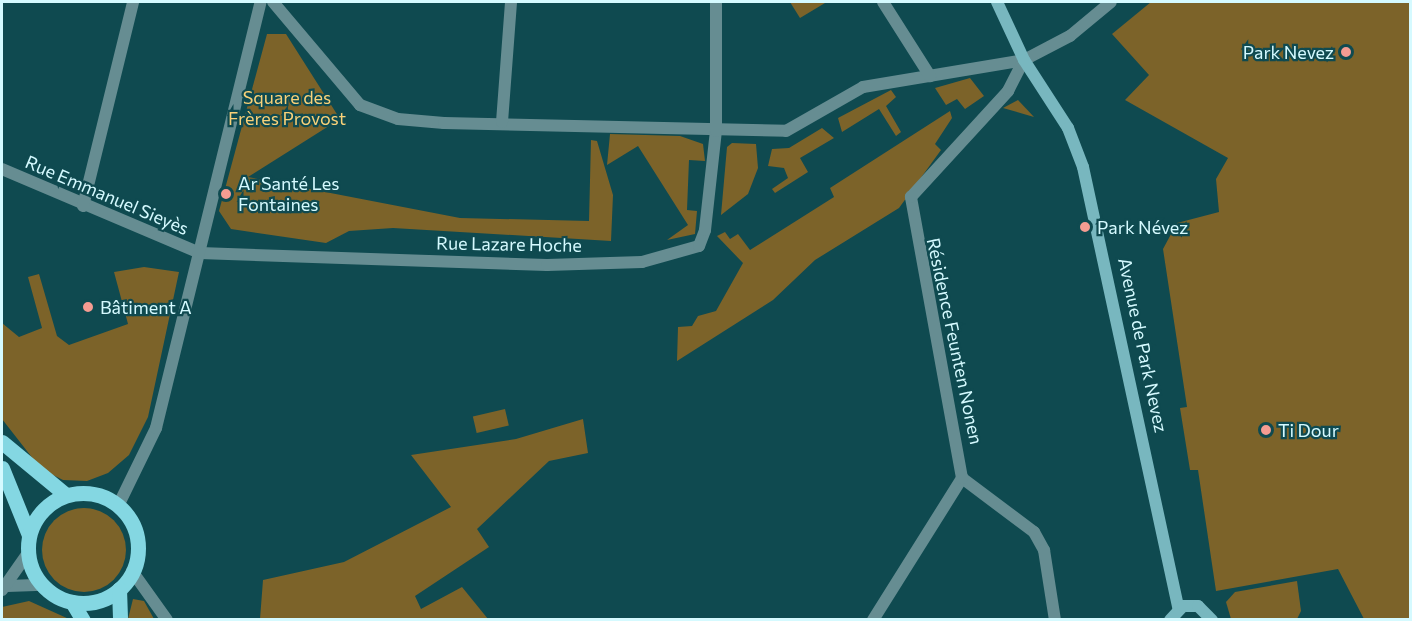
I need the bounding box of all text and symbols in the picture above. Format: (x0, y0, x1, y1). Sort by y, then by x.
place label: Park Nevez (1243, 41, 1334, 63)
marker: Park Nevez (1339, 45, 1353, 59)
park label: Square des Frères Provost (228, 87, 346, 130)
street label: Rue Emmanuel Sieyès (22, 151, 192, 239)
place label: Ar Santé Les Fontaines (238, 173, 340, 216)
marker: Ar Santé Les Fontaines (219, 187, 233, 201)
place label: Park Névez (1097, 216, 1188, 238)
marker: Park Névez (1078, 220, 1092, 234)
street label: Rue Lazare Hoche (436, 232, 582, 256)
street label: Résidence Feunten Nonen (923, 236, 987, 446)
street label: Avenue de Park Nevez (1114, 256, 1172, 434)
place label: Bâtiment A (100, 296, 192, 318)
marker: Bâtiment A (81, 300, 95, 314)
place label: Ti Dour (1278, 419, 1339, 441)
marker: Ti Dour (1259, 423, 1273, 437)

